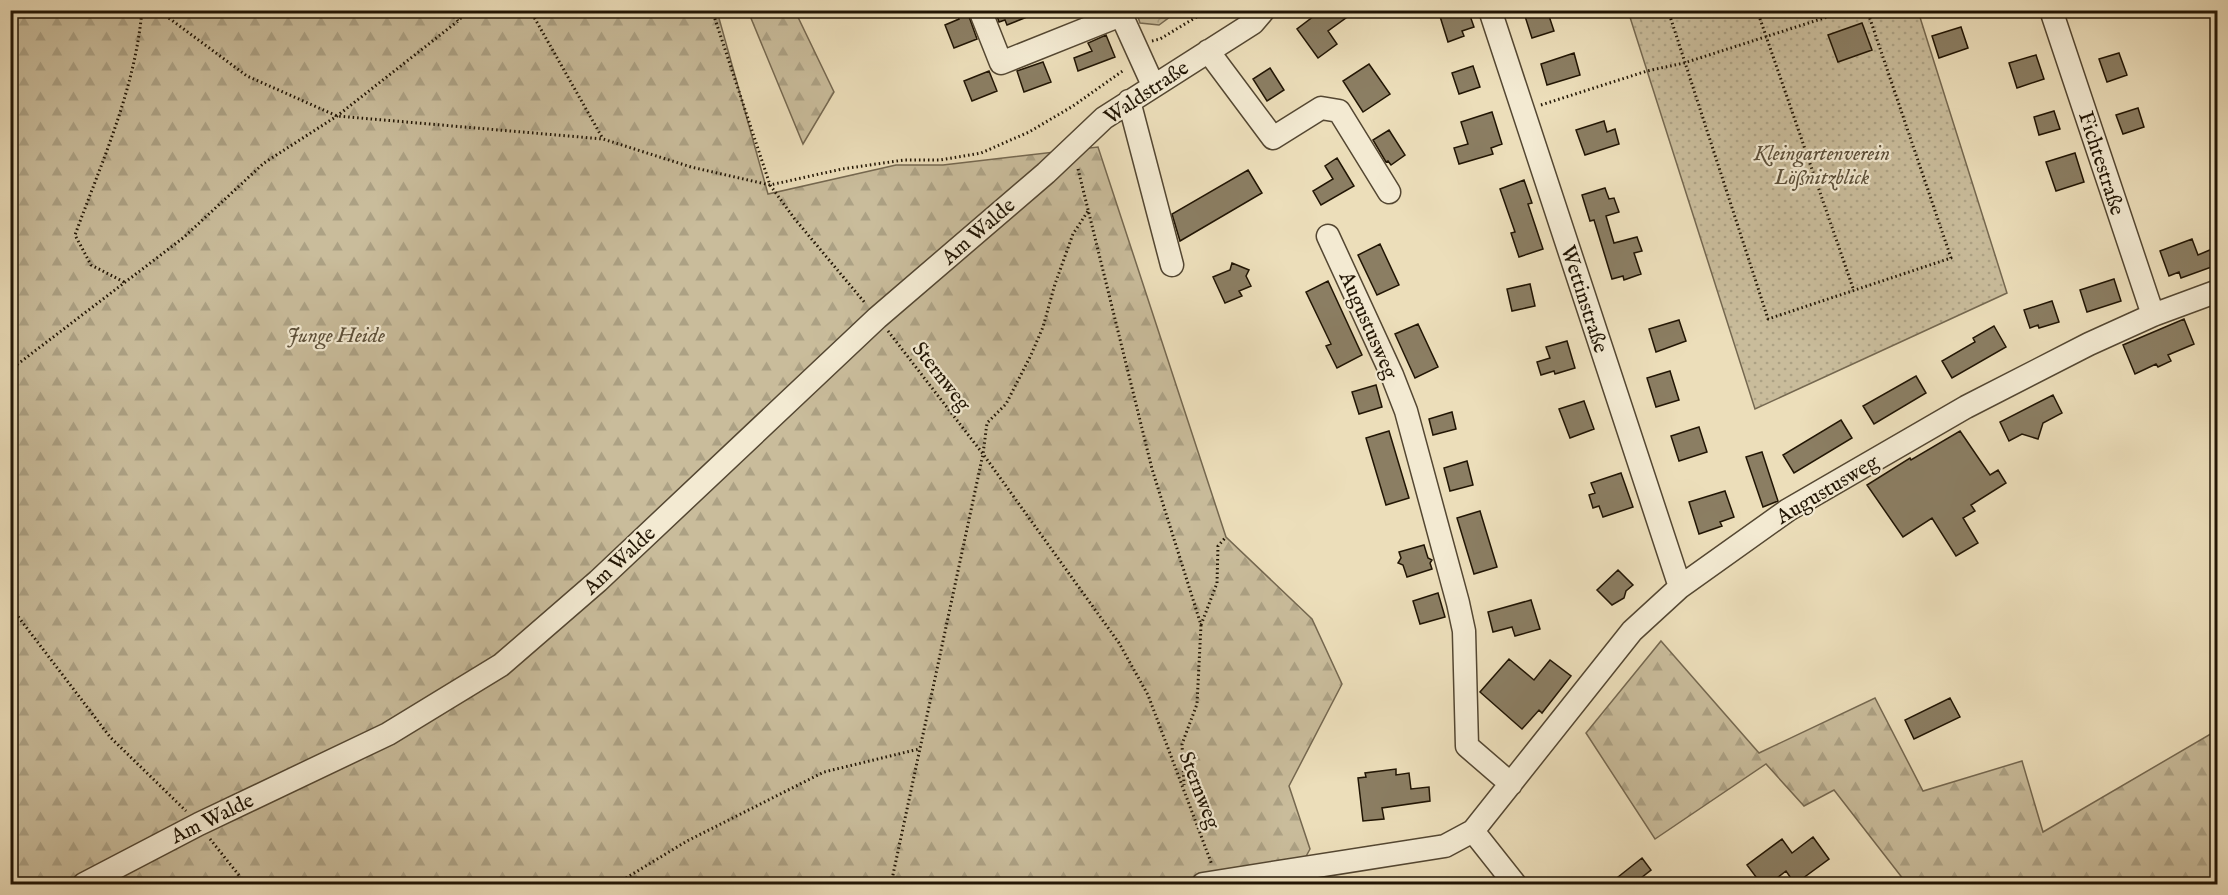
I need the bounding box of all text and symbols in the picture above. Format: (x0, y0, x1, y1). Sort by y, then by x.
street label: Waldstraße (1099, 55, 1195, 131)
street label: Fichtestraße (2071, 108, 2130, 219)
park label: Kleingartenverein Lößnitzblick (1753, 141, 1890, 192)
street label: Am Walde (936, 192, 1022, 272)
street label: Wettinstraße (1553, 242, 1614, 357)
street label: Augustusweg (1332, 267, 1404, 384)
park label: Junge Heide (287, 323, 385, 350)
street label: Sternweg (905, 337, 977, 418)
street label: Augustusweg (1771, 449, 1885, 532)
street label: Am Walde (577, 521, 662, 602)
street label: Sternweg (1171, 748, 1226, 834)
street label: Am Walde (166, 787, 259, 851)

